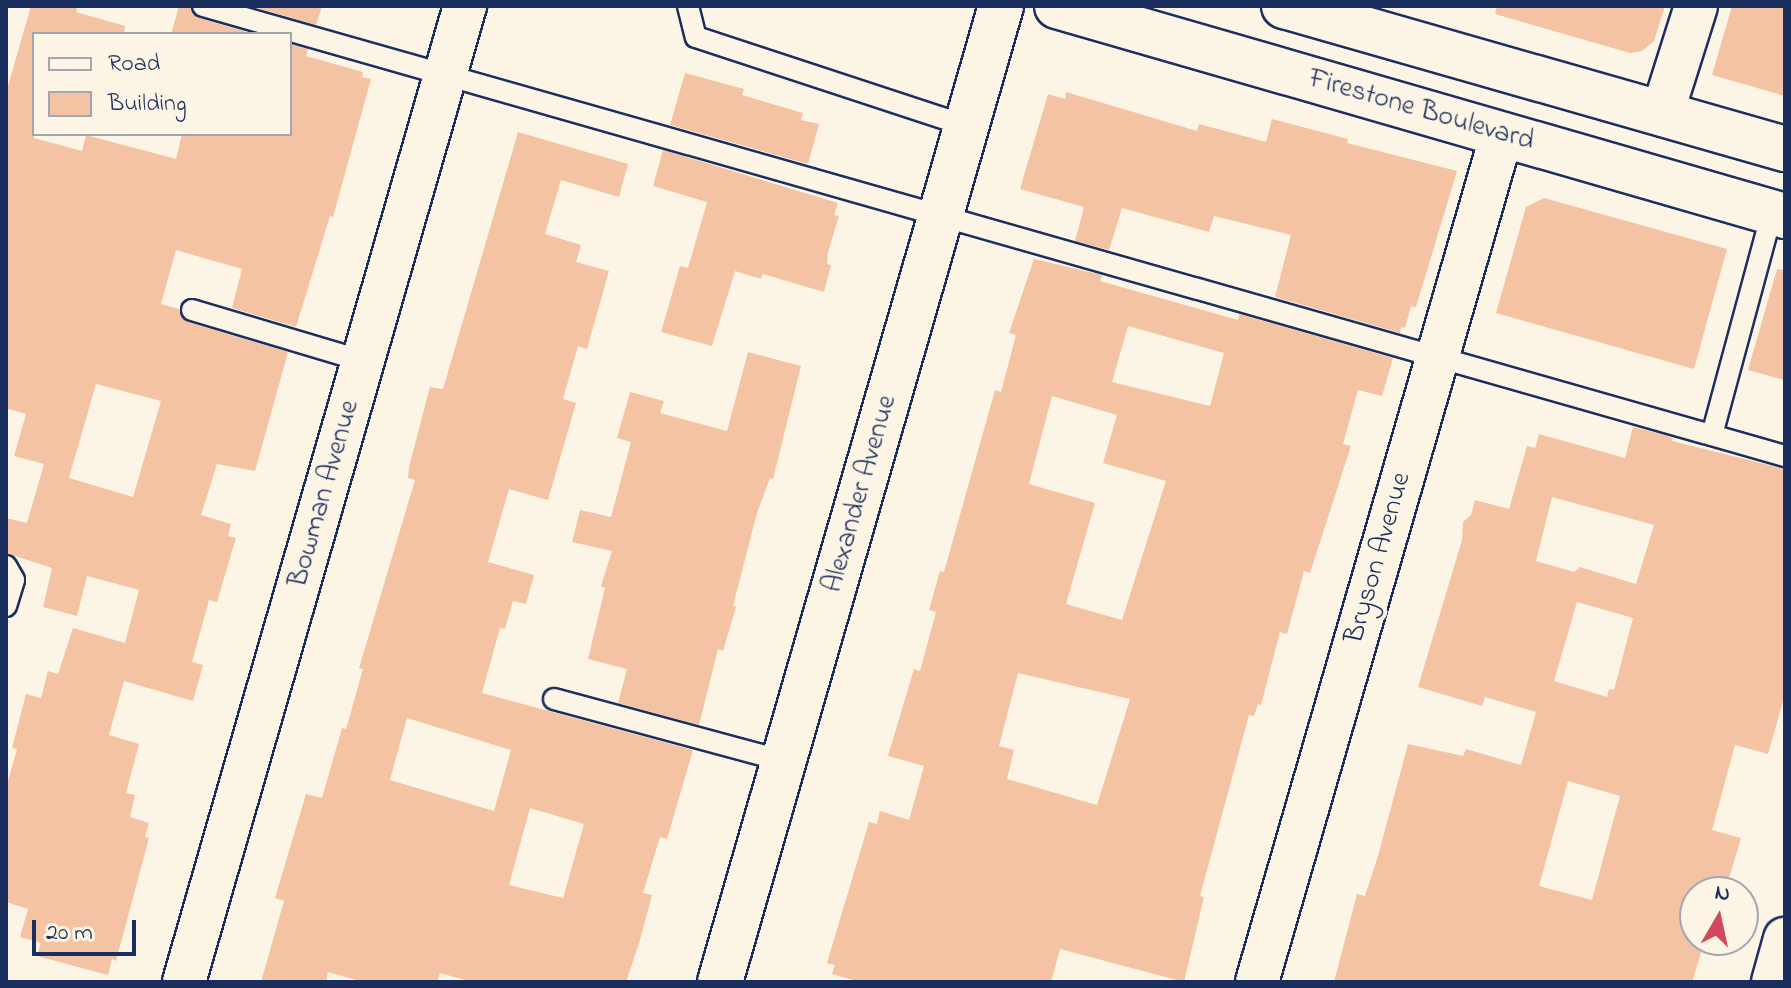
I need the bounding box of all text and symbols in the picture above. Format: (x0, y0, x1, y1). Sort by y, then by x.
legend (32, 32, 292, 136)
text: Road (108, 47, 160, 82)
street label: Firestone Boulevard (1304, 63, 1538, 159)
text: Building (108, 87, 187, 122)
street label: Alexander Avenue (817, 391, 905, 597)
street label: Bowman Avenue (282, 397, 368, 591)
street label: Bryson Avenue (1339, 469, 1419, 647)
north arrow (1679, 876, 1759, 956)
text: N (1713, 877, 1732, 911)
scale bar (36, 904, 140, 954)
text: 20 m (46, 916, 93, 951)

